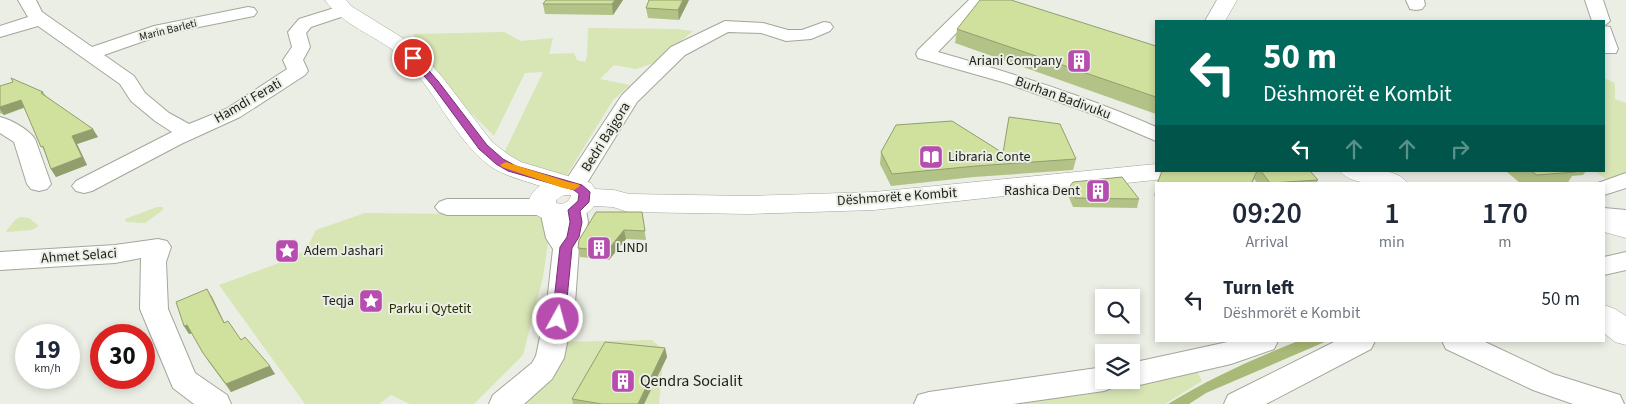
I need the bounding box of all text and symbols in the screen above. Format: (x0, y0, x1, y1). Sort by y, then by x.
street label: Marin Barleti (138, 16, 198, 44)
text: 50 m (1263, 32, 1337, 82)
pin (392, 37, 434, 79)
icon: left (1180, 40, 1245, 105)
icon: arrive (399, 44, 427, 72)
building icon: Ariani Company (1066, 48, 1092, 74)
place label: Ariani Company (969, 51, 1062, 71)
street label: Burhan Badivuku (1012, 71, 1114, 125)
street label: Hamdi Ferati (211, 74, 285, 128)
text: Dëshmorët e Kombit (1263, 78, 1452, 110)
street label: Bedri Bajgora (577, 98, 635, 176)
icon: left (1287, 135, 1315, 163)
icon: ahead (1340, 135, 1368, 163)
icon: ahead (1393, 135, 1421, 163)
icon: right (1446, 135, 1474, 163)
library icon: Libraria Conte (918, 144, 944, 170)
place label: Libraria Conte (948, 147, 1031, 167)
building icon: Rashica Dent (1085, 178, 1111, 204)
place label: Rashica Dent (1004, 181, 1080, 201)
street label: Dëshmorët e Kombit (836, 183, 958, 211)
text: 09:20 (1232, 192, 1302, 235)
text: 1 (1384, 192, 1400, 235)
text: 170 (1482, 192, 1528, 235)
text: Arrival (1245, 231, 1288, 253)
text: min (1379, 231, 1405, 253)
text: m (1498, 231, 1512, 253)
building icon: LINDI (586, 235, 612, 261)
place icon: Adem Jashari (274, 238, 300, 264)
place label: LINDI (616, 238, 648, 258)
place label: Adem Jashari (304, 241, 383, 261)
street label: Ahmet Selaci (40, 243, 118, 269)
text: Turn left (1223, 275, 1294, 302)
icon: left (1180, 286, 1208, 314)
text: 50 m (1542, 286, 1580, 313)
place icon: Teqja (358, 288, 384, 314)
map controls (1095, 289, 1140, 389)
button: search (1095, 289, 1140, 334)
place label: Teqja (322, 291, 354, 311)
position arrow (531, 292, 583, 344)
park label: Parku i Qytetit (389, 299, 472, 319)
text: Dëshmorët e Kombit (1223, 302, 1360, 324)
speed limit sign: 30 (90, 324, 155, 389)
text: 19 (34, 332, 61, 368)
button: layers (1095, 344, 1140, 389)
text: km/h (34, 360, 61, 377)
building icon: Qendra Socialit (610, 368, 636, 394)
place label: Qendra Socialit (640, 370, 743, 392)

